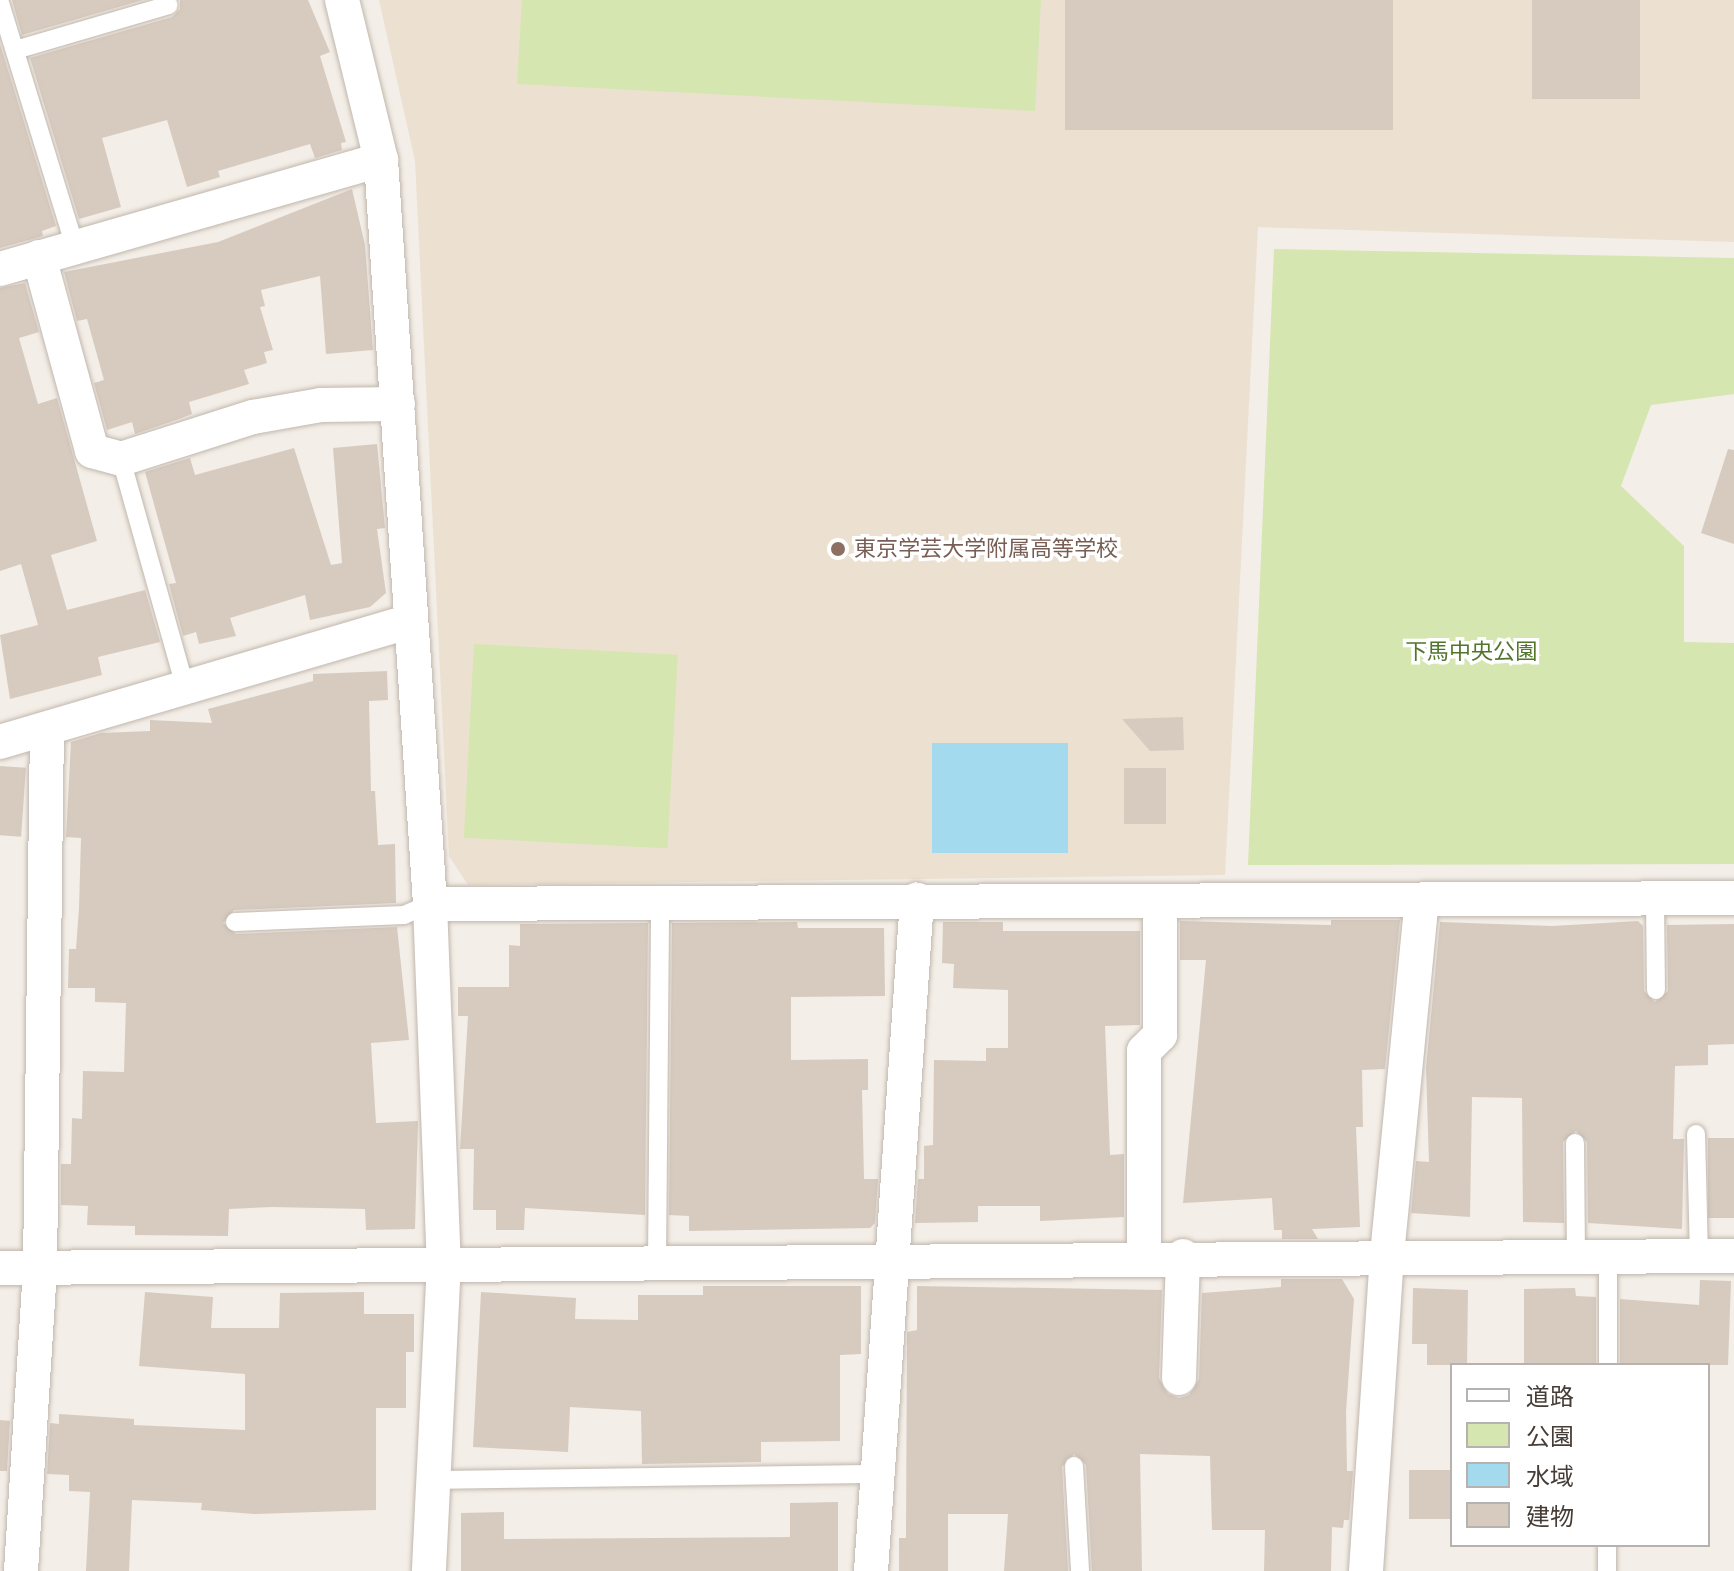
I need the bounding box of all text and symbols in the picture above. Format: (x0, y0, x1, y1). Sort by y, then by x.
place label: 東京学芸大学附属高等学校 (854, 536, 1118, 562)
marker: 東京学芸大学附属高等学校 (829, 540, 847, 558)
park label: 下馬中央公園 (1405, 639, 1537, 665)
legend (1450, 1363, 1710, 1547)
text: 道路 (1526, 1378, 1574, 1414)
text: 公園 (1526, 1418, 1574, 1454)
text: 水域 (1526, 1458, 1574, 1494)
text: 建物 (1526, 1498, 1574, 1534)

